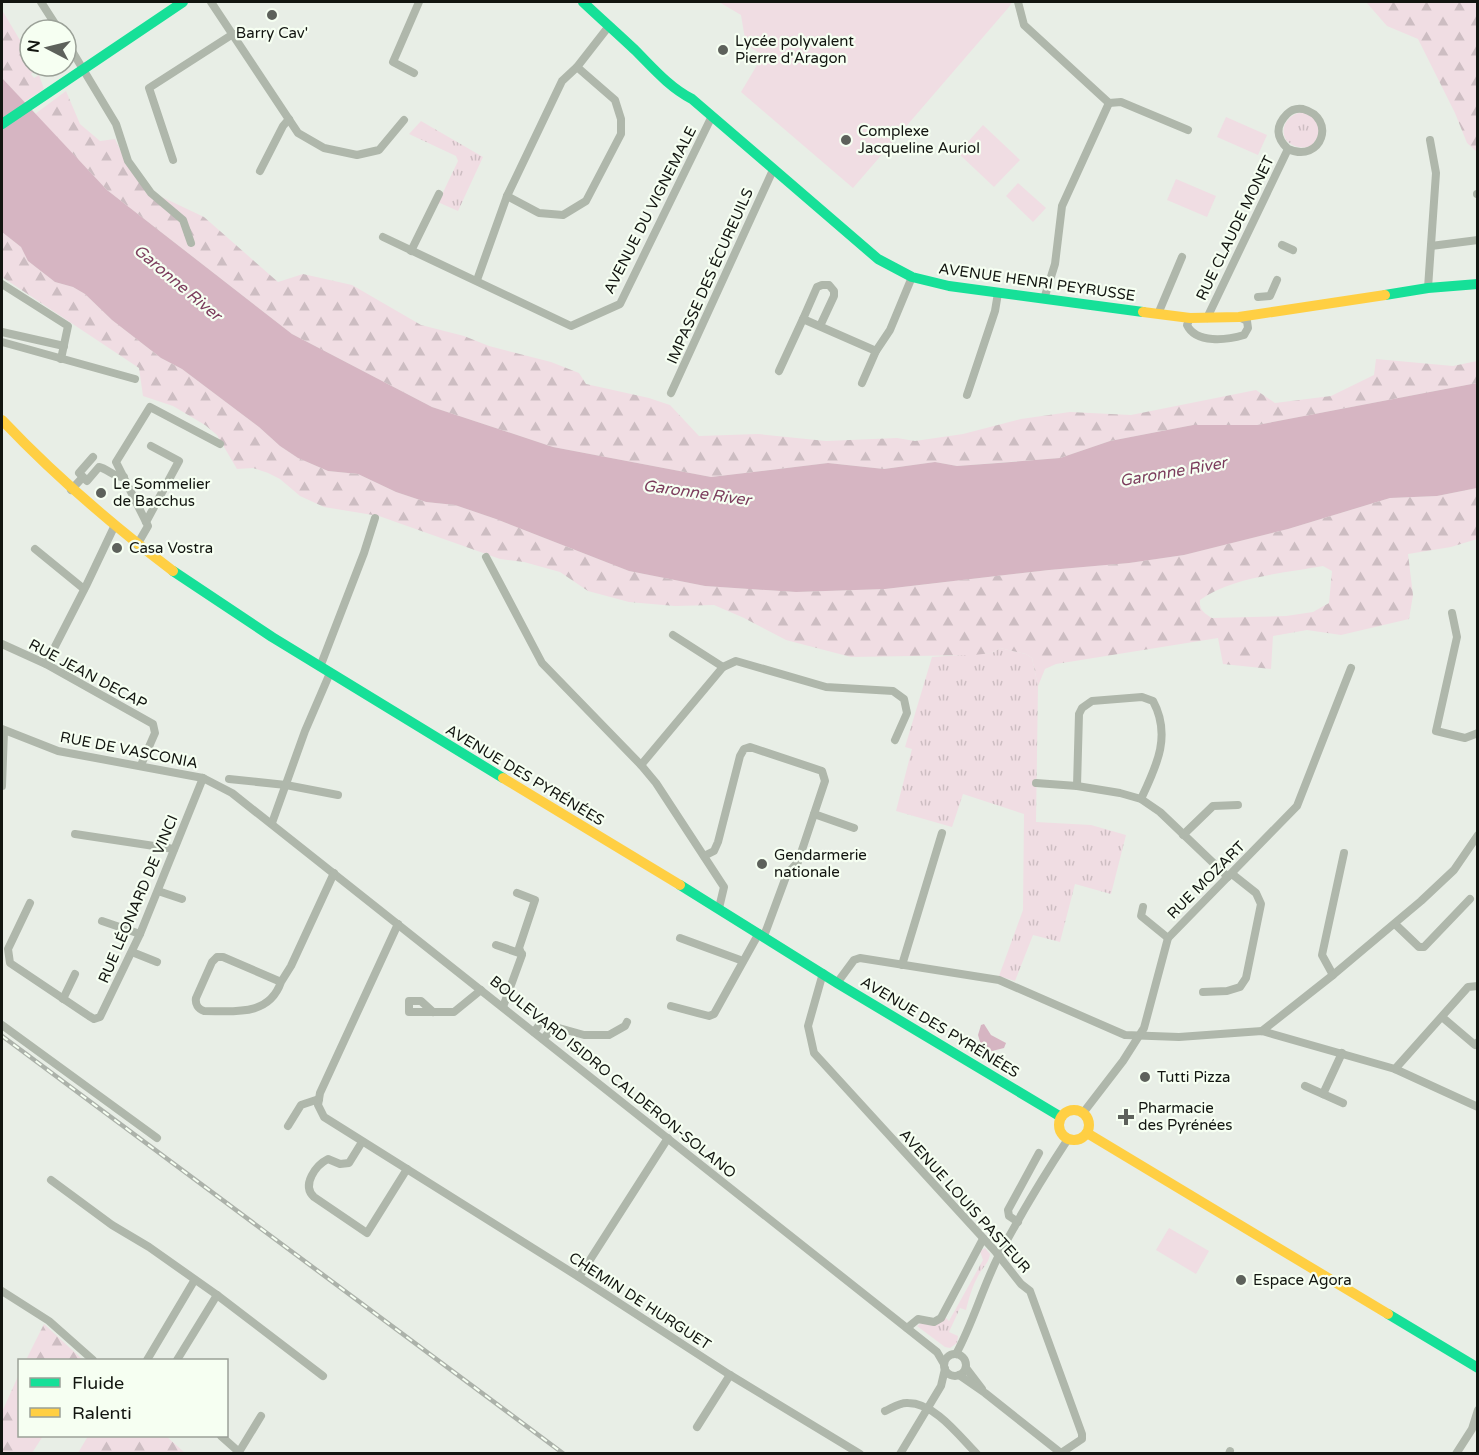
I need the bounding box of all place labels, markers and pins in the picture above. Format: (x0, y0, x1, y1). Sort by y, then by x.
marker: Barry Cav' (265, 8, 279, 22)
place label: Barry Cav' (236, 24, 308, 42)
place label: Lycée polyvalent Pierre d'Aragon (735, 32, 854, 67)
marker: Lycée polyvalent Pierre d'Aragon (716, 43, 730, 57)
place label: Complexe Jacqueline Auriol (858, 122, 980, 157)
marker: Complexe Jacqueline Auriol (839, 133, 853, 147)
place label: Le Sommelier de Bacchus (113, 475, 210, 510)
marker: Le Sommelier de Bacchus (94, 486, 108, 500)
place label: Casa Vostra (129, 539, 213, 557)
marker: Casa Vostra (110, 541, 124, 555)
place label: Gendarmerie nationale (774, 846, 867, 881)
marker: Gendarmerie nationale (755, 857, 769, 871)
place label: Tutti Pizza (1157, 1068, 1231, 1086)
marker: Tutti Pizza (1138, 1070, 1152, 1084)
place label: Pharmacie des Pyrénées (1138, 1099, 1233, 1134)
marker: Pharmacie des Pyrénées (1119, 1110, 1133, 1124)
place label: Espace Agora (1253, 1271, 1352, 1289)
marker: Espace Agora (1234, 1273, 1248, 1287)

